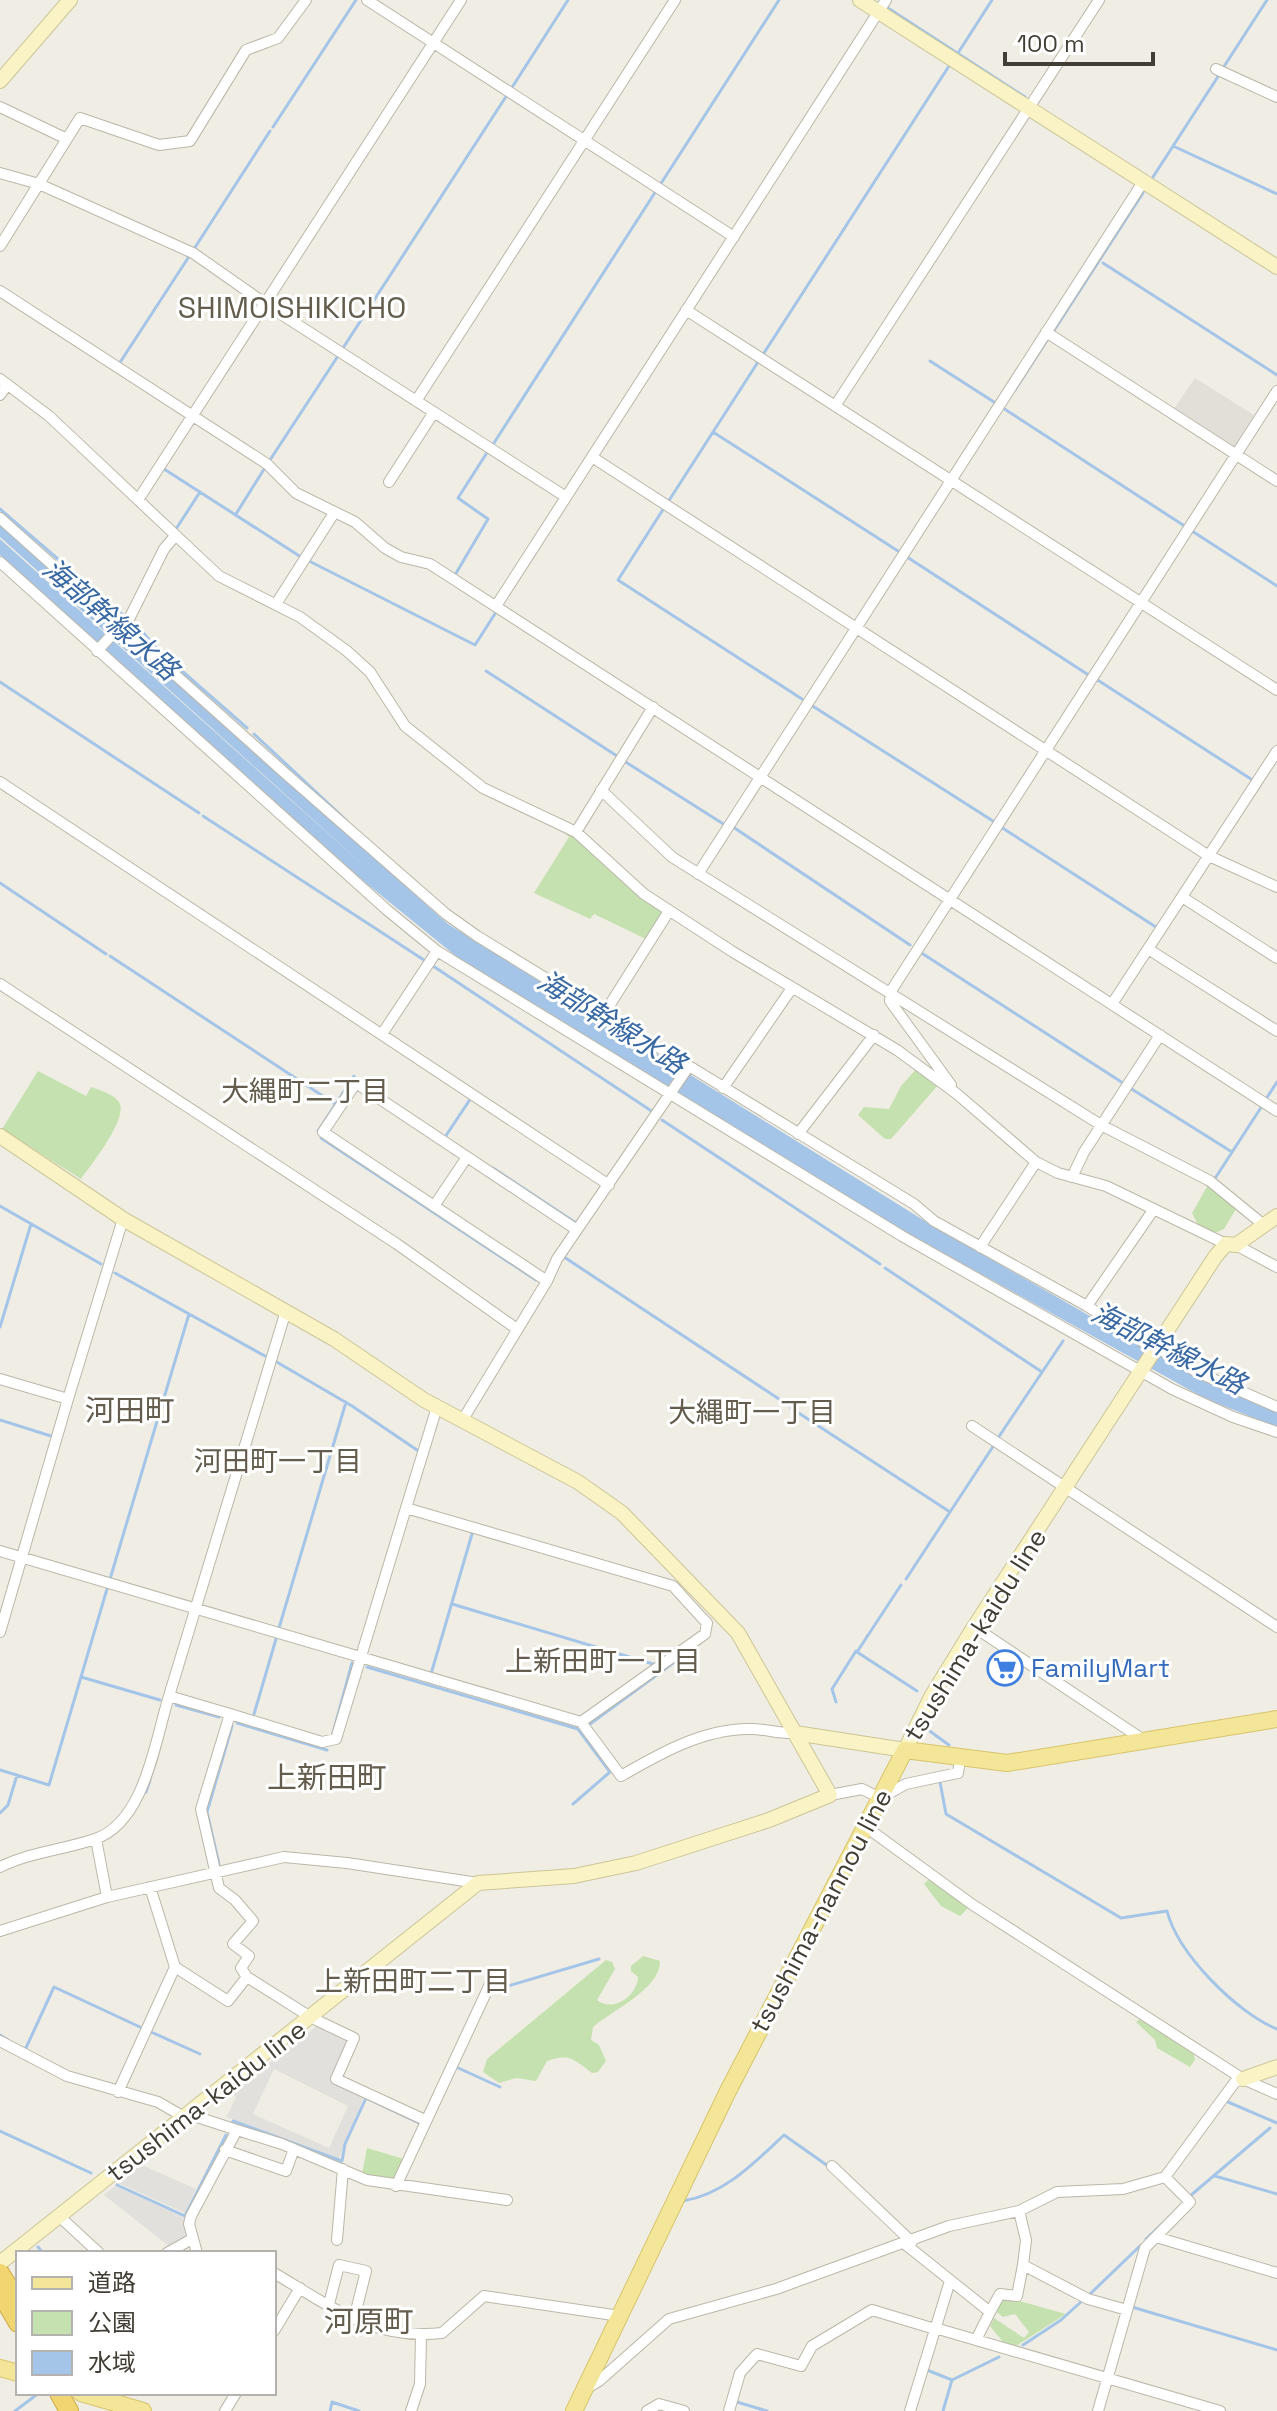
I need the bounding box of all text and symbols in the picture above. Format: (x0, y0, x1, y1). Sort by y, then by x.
scale bar (1005, 16, 1153, 66)
text: 100 m (1017, 28, 1085, 59)
district label: SHIMOISHIKICHO (178, 288, 406, 327)
water label: 海部幹線水路 (36, 550, 188, 689)
water label: 海部幹線水路 (531, 962, 694, 1083)
district label: 大縄町二丁目 (221, 1073, 389, 1109)
water label: 海部幹線水路 (1086, 1294, 1254, 1403)
district label: 河田町 (85, 1391, 175, 1430)
district label: 大縄町一丁目 (668, 1394, 836, 1430)
district label: 河田町一丁目 (194, 1443, 362, 1479)
street label: tsushima-kaidu line (896, 1522, 1054, 1748)
district label: 上新田町一丁目 (505, 1643, 701, 1679)
supermarket icon: FamilyMart (986, 1649, 1024, 1687)
place label: FamilyMart (1031, 1651, 1170, 1685)
district label: 上新田町 (267, 1758, 387, 1797)
street label: tsushima-nannou line (742, 1783, 900, 2039)
district label: 上新田町二丁目 (315, 1963, 511, 1999)
street label: tsushima-kaidu line (99, 2012, 313, 2190)
legend (16, 2251, 276, 2395)
text: 道路 (88, 2267, 136, 2298)
district label: 河原町 (324, 2302, 414, 2341)
text: 公園 (88, 2307, 136, 2338)
text: 水域 (88, 2347, 136, 2378)

